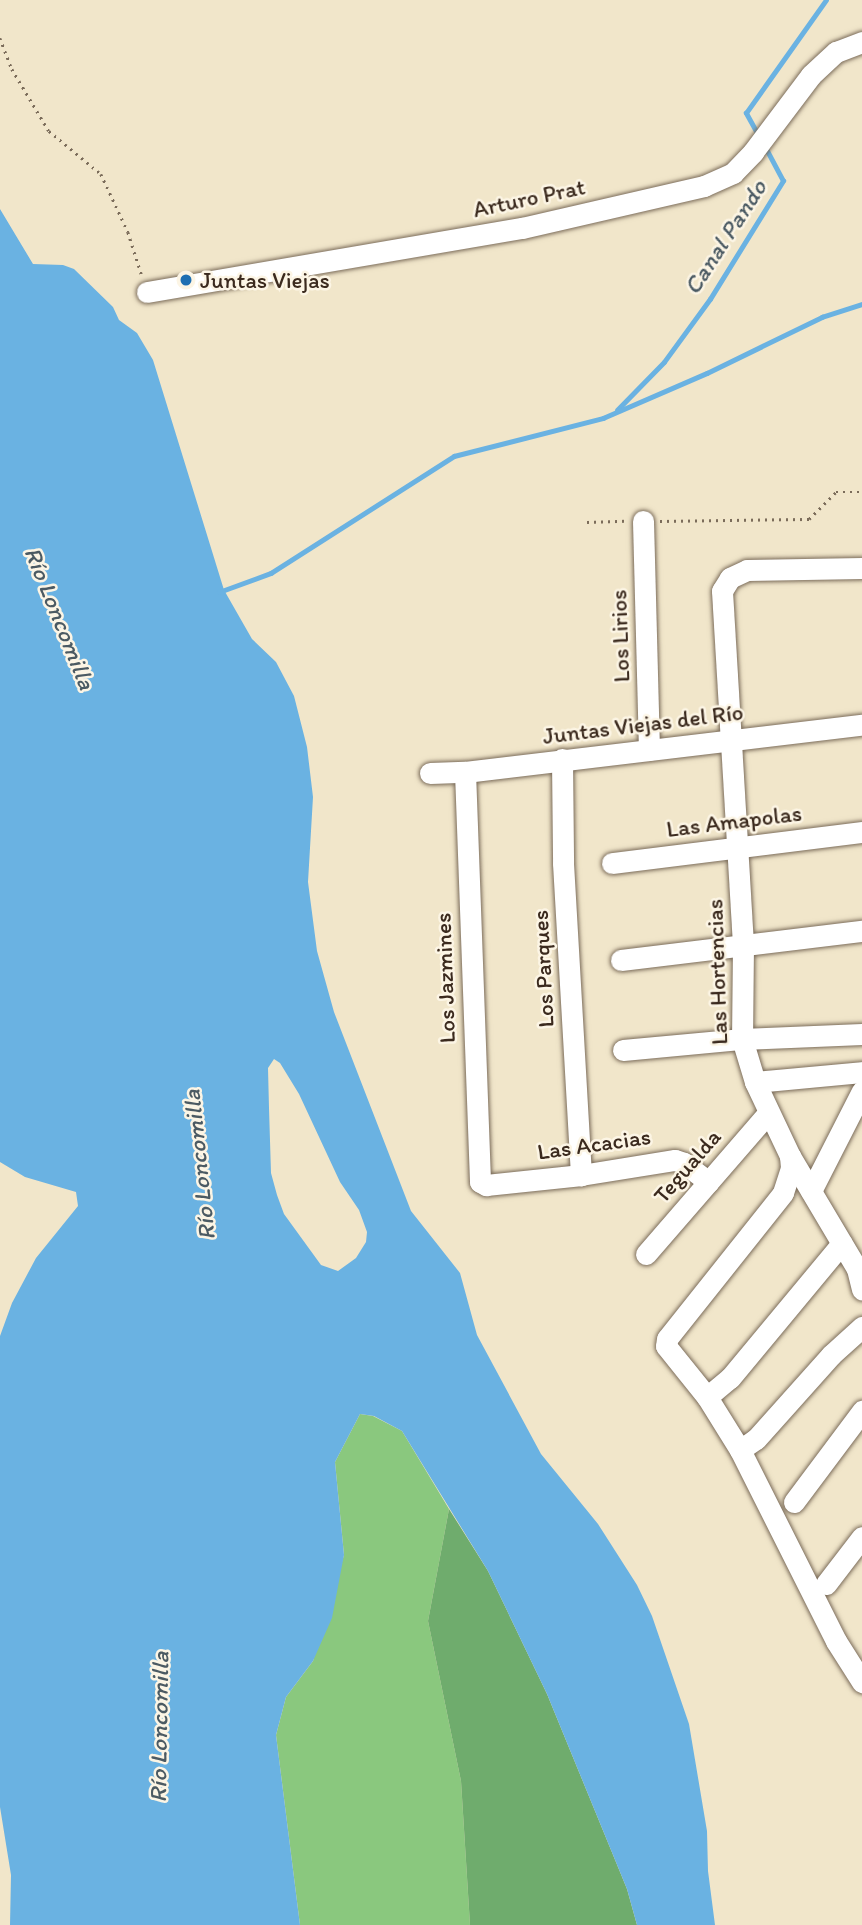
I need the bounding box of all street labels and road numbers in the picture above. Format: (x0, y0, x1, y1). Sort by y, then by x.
street label: Arturo Prat (470, 173, 588, 223)
street label: Los Lirios (605, 589, 635, 683)
street label: Juntas Viejas del Río (541, 698, 745, 750)
street label: Las Amapolas (664, 799, 804, 843)
street label: Las Hortencias (701, 898, 733, 1046)
street label: Los Parques (526, 909, 560, 1029)
street label: Los Jazmines (429, 912, 461, 1044)
street label: Las Acacias (535, 1122, 653, 1166)
street label: Tegualda (647, 1123, 727, 1209)

